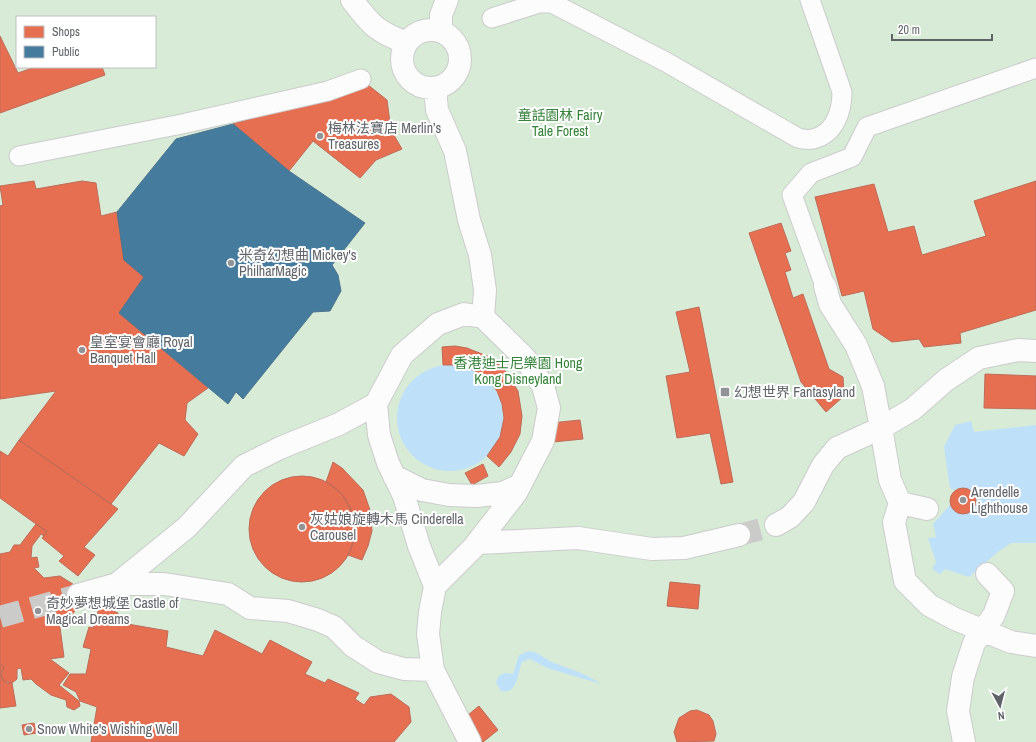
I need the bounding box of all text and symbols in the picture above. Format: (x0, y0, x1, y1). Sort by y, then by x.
legend (16, 16, 156, 68)
scale bar (892, 16, 992, 42)
text: 20 m (898, 22, 920, 38)
text: Shops (52, 24, 80, 40)
text: Public (52, 44, 79, 60)
park label: 童話園林 Fairy Tale Forest (518, 106, 603, 140)
place label: 梅林法寶店 Merlin’s Treasures (328, 119, 441, 153)
marker: 梅林法寶店 Merlin’s Treasures (315, 131, 325, 141)
place label: 米奇幻想曲 Mickey's PhilharMagic (239, 246, 357, 280)
marker: 米奇幻想曲 Mickey's PhilharMagic (226, 258, 236, 268)
place label: 皇室宴會廳 Royal Banquet Hall (90, 333, 193, 367)
marker: 皇室宴會廳 Royal Banquet Hall (77, 345, 87, 355)
park label: 香港迪士尼樂園 Hong Kong Disneyland (454, 354, 583, 388)
place label: 幻想世界 Fantasyland (734, 383, 855, 401)
marker: 幻想世界 Fantasyland (719, 386, 731, 398)
place label: Arendelle Lighthouse (970, 483, 1028, 517)
marker: Arendelle Lighthouse (958, 495, 968, 505)
place label: 灰姑娘旋轉木馬 Cinderella Carousel (310, 510, 464, 544)
marker: 灰姑娘旋轉木馬 Cinderella Carousel (297, 522, 307, 532)
place label: 奇妙夢想城堡 Castle of Magical Dreams (46, 594, 179, 628)
marker: 奇妙夢想城堡 Castle of Magical Dreams (33, 606, 43, 616)
north arrow (980, 686, 1020, 726)
text: N (997, 709, 1005, 723)
place label: Snow White's Wishing Well (37, 720, 177, 738)
marker: Snow White's Wishing Well (24, 724, 34, 734)

